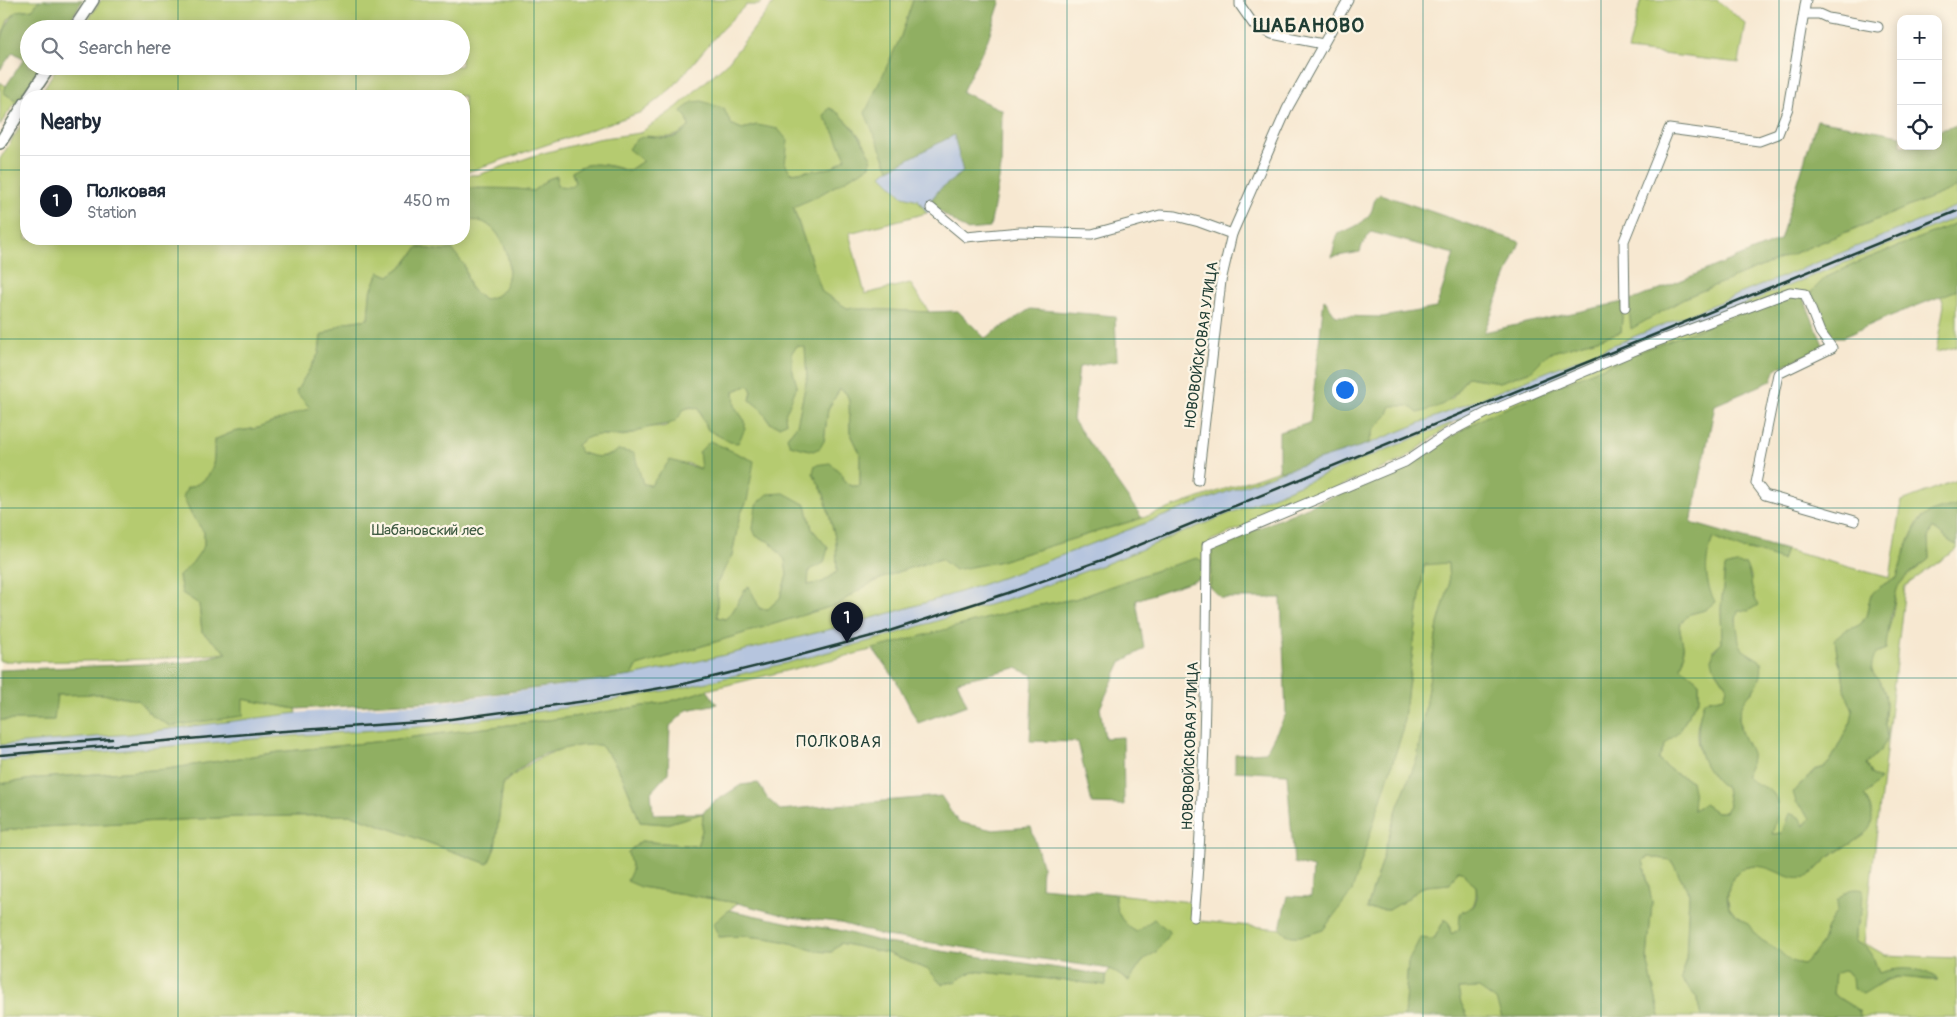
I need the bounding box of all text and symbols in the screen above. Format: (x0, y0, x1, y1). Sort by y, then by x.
district label: ШАБАНОВО (1252, 13, 1365, 38)
map controls (1897, 15, 1942, 150)
button: + (1897, 15, 1942, 60)
search box (20, 20, 470, 75)
icon: search (38, 34, 66, 62)
text: Search here (78, 36, 171, 60)
button: − (1897, 60, 1942, 105)
button: locate (1897, 105, 1942, 150)
text: Nearby (40, 109, 101, 136)
text: Полковая (87, 179, 166, 203)
text: 1 (53, 191, 59, 211)
text: 450 m (403, 191, 450, 211)
text: Station (87, 203, 137, 223)
street label: НОВОВОЙСКОВАЯ УЛИЦА (1180, 260, 1223, 430)
your location (1332, 377, 1358, 403)
park label: Шабановский лес (372, 521, 485, 540)
pin: 1 (831, 602, 863, 643)
street label: НОВОВОЙСКОВАЯ УЛИЦА (1178, 661, 1203, 831)
district label: ПОЛКОВАЯ (796, 732, 882, 752)

